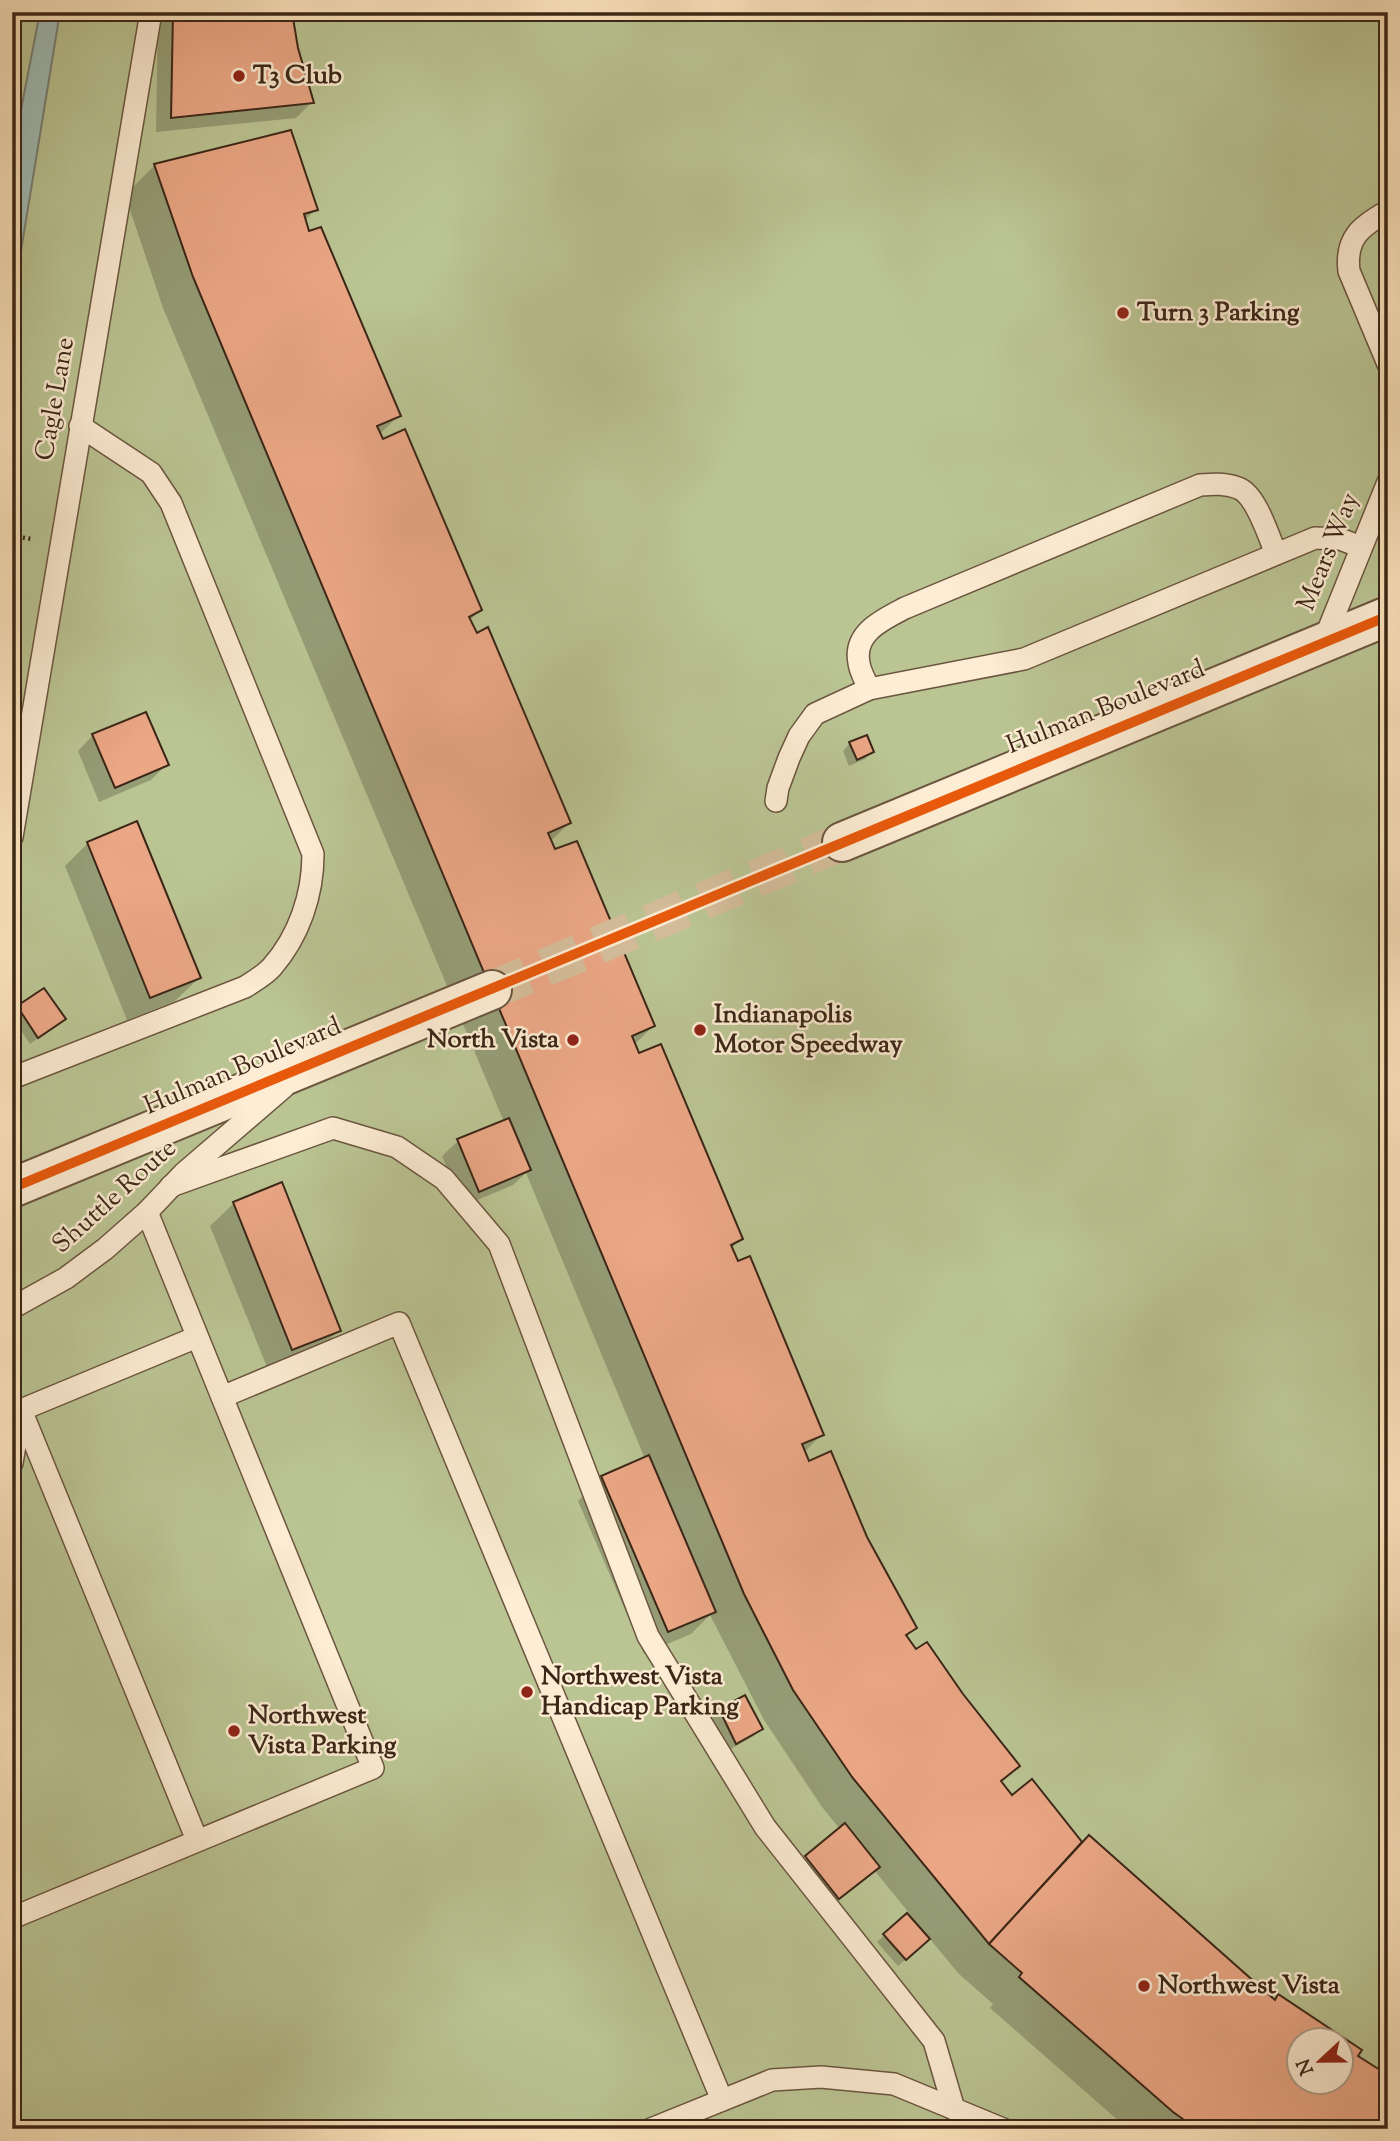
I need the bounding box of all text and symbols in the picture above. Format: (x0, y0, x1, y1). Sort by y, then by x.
place label: T3 Club (253, 58, 342, 95)
marker: T3 Club (231, 68, 247, 84)
place label: Turn 3 Parking (1137, 295, 1300, 332)
marker: Turn 3 Parking (1115, 305, 1131, 321)
street label: Cagle Lane (27, 335, 85, 463)
street label: Mears Way (1288, 487, 1370, 617)
street label: Hulman Boulevard (1001, 651, 1211, 765)
place label: Indianapolis Motor Speedway (714, 997, 903, 1064)
street label: Hulman Boulevard (139, 1009, 348, 1125)
place label: North Vista (427, 1022, 559, 1059)
marker: Indianapolis Motor Speedway (692, 1022, 708, 1038)
marker: North Vista (565, 1032, 581, 1048)
street label: Shuttle Route (45, 1131, 185, 1263)
place label: Northwest Vista Handicap Parking (541, 1659, 739, 1726)
marker: Northwest Vista Handicap Parking (519, 1684, 535, 1700)
place label: Northwest Vista Parking (248, 1698, 397, 1765)
marker: Northwest Vista Parking (226, 1723, 242, 1739)
place label: Northwest Vista (1158, 1968, 1340, 2005)
marker: Northwest Vista (1136, 1978, 1152, 1994)
north arrow (1284, 2025, 1354, 2096)
text: N (1291, 2054, 1322, 2079)

